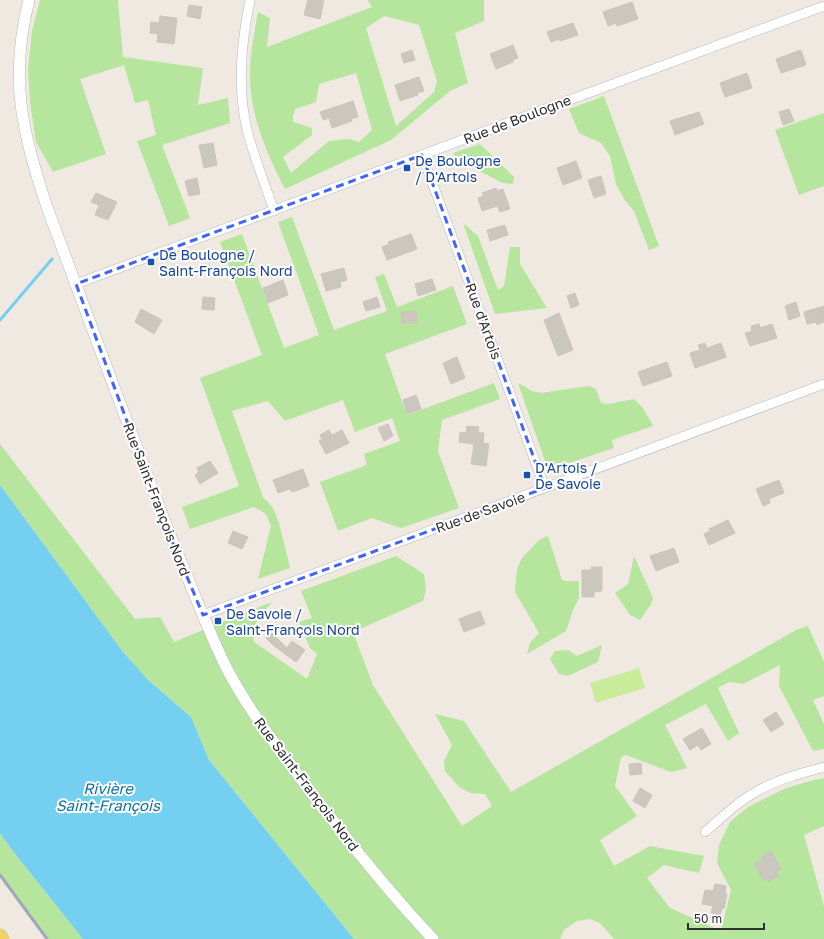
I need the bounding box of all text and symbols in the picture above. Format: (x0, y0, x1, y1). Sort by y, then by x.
street label: Rue de Boulogne (461, 91, 573, 147)
place label: De Boulogne / D'Artois (415, 152, 501, 185)
marker: De Boulogne / D'Artois (402, 163, 412, 173)
place label: De Boulogne / Saint-François Nord (159, 246, 293, 279)
marker: De Boulogne / Saint-François Nord (146, 257, 156, 267)
street label: Rue d'Artois (462, 280, 506, 362)
street label: Rue Saint-François Nord (120, 420, 194, 578)
place label: D'Artois / De Savoie (535, 459, 601, 492)
marker: D'Artois / De Savoie (522, 470, 532, 480)
street label: Rue de Savoie (433, 488, 527, 536)
place label: De Savoie / Saint-François Nord (226, 605, 360, 638)
marker: De Savoie / Saint-François Nord (213, 616, 223, 626)
street label: Rue Saint-François Nord (251, 714, 363, 854)
water label: Rivière Saint-François (56, 779, 161, 815)
scale bar (688, 905, 764, 931)
text: 50 m (694, 911, 722, 926)

